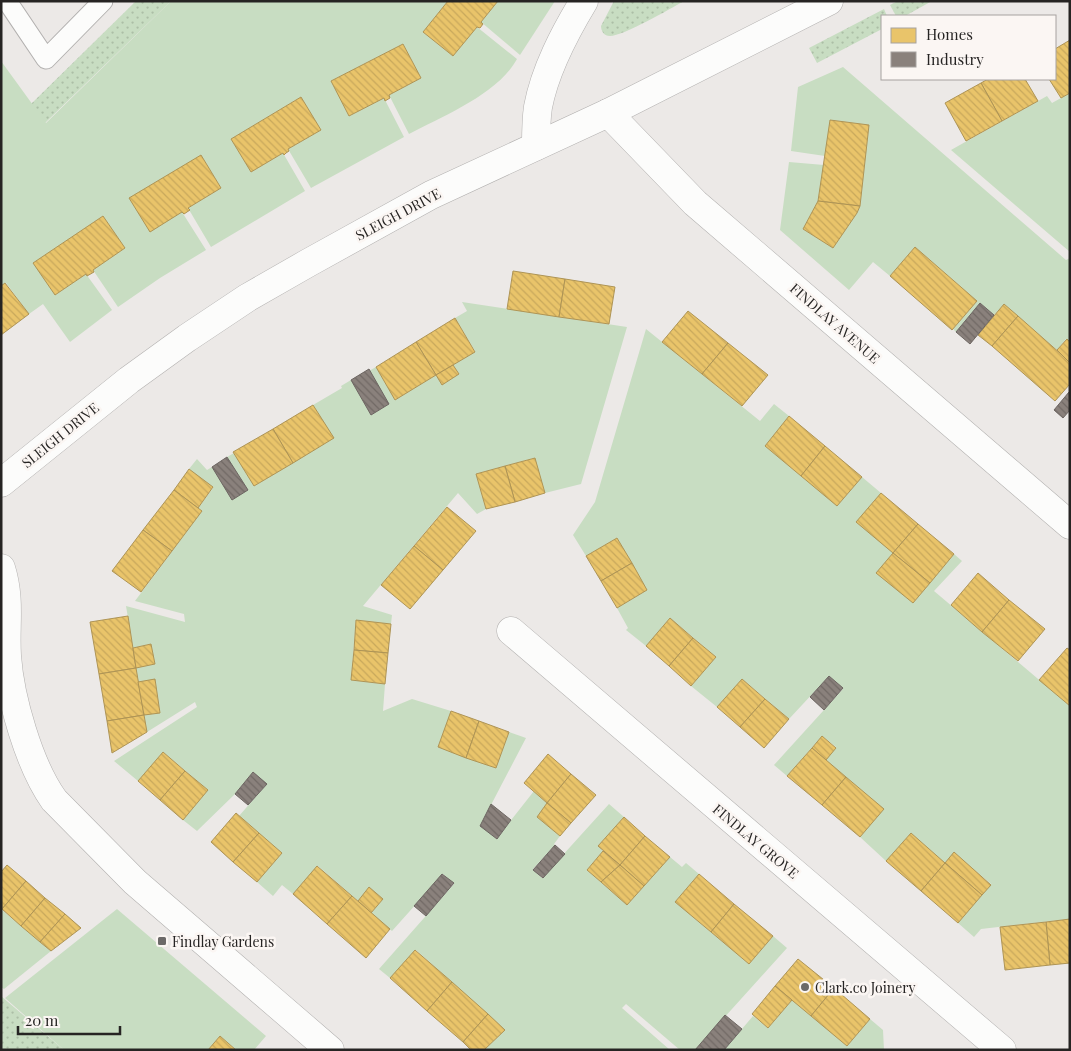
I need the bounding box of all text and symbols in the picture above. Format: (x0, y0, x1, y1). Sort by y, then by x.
legend (881, 15, 1056, 80)
text: Homes (926, 24, 973, 44)
text: Industry (926, 49, 984, 69)
street label: SLEIGH DRIVE (352, 184, 444, 244)
street label: FINDLAY AVENUE (786, 279, 884, 367)
street label: SLEIGH DRIVE (17, 398, 103, 472)
street label: FINDLAY GROVE (709, 799, 803, 883)
place label: Findlay Gardens (172, 932, 274, 951)
marker: Findlay Gardens (156, 935, 168, 947)
place label: Clark.co Joinery (815, 978, 916, 997)
marker: Clark.co Joinery (799, 981, 811, 993)
scale bar (18, 1004, 120, 1036)
text: 20 m (25, 1010, 59, 1030)

